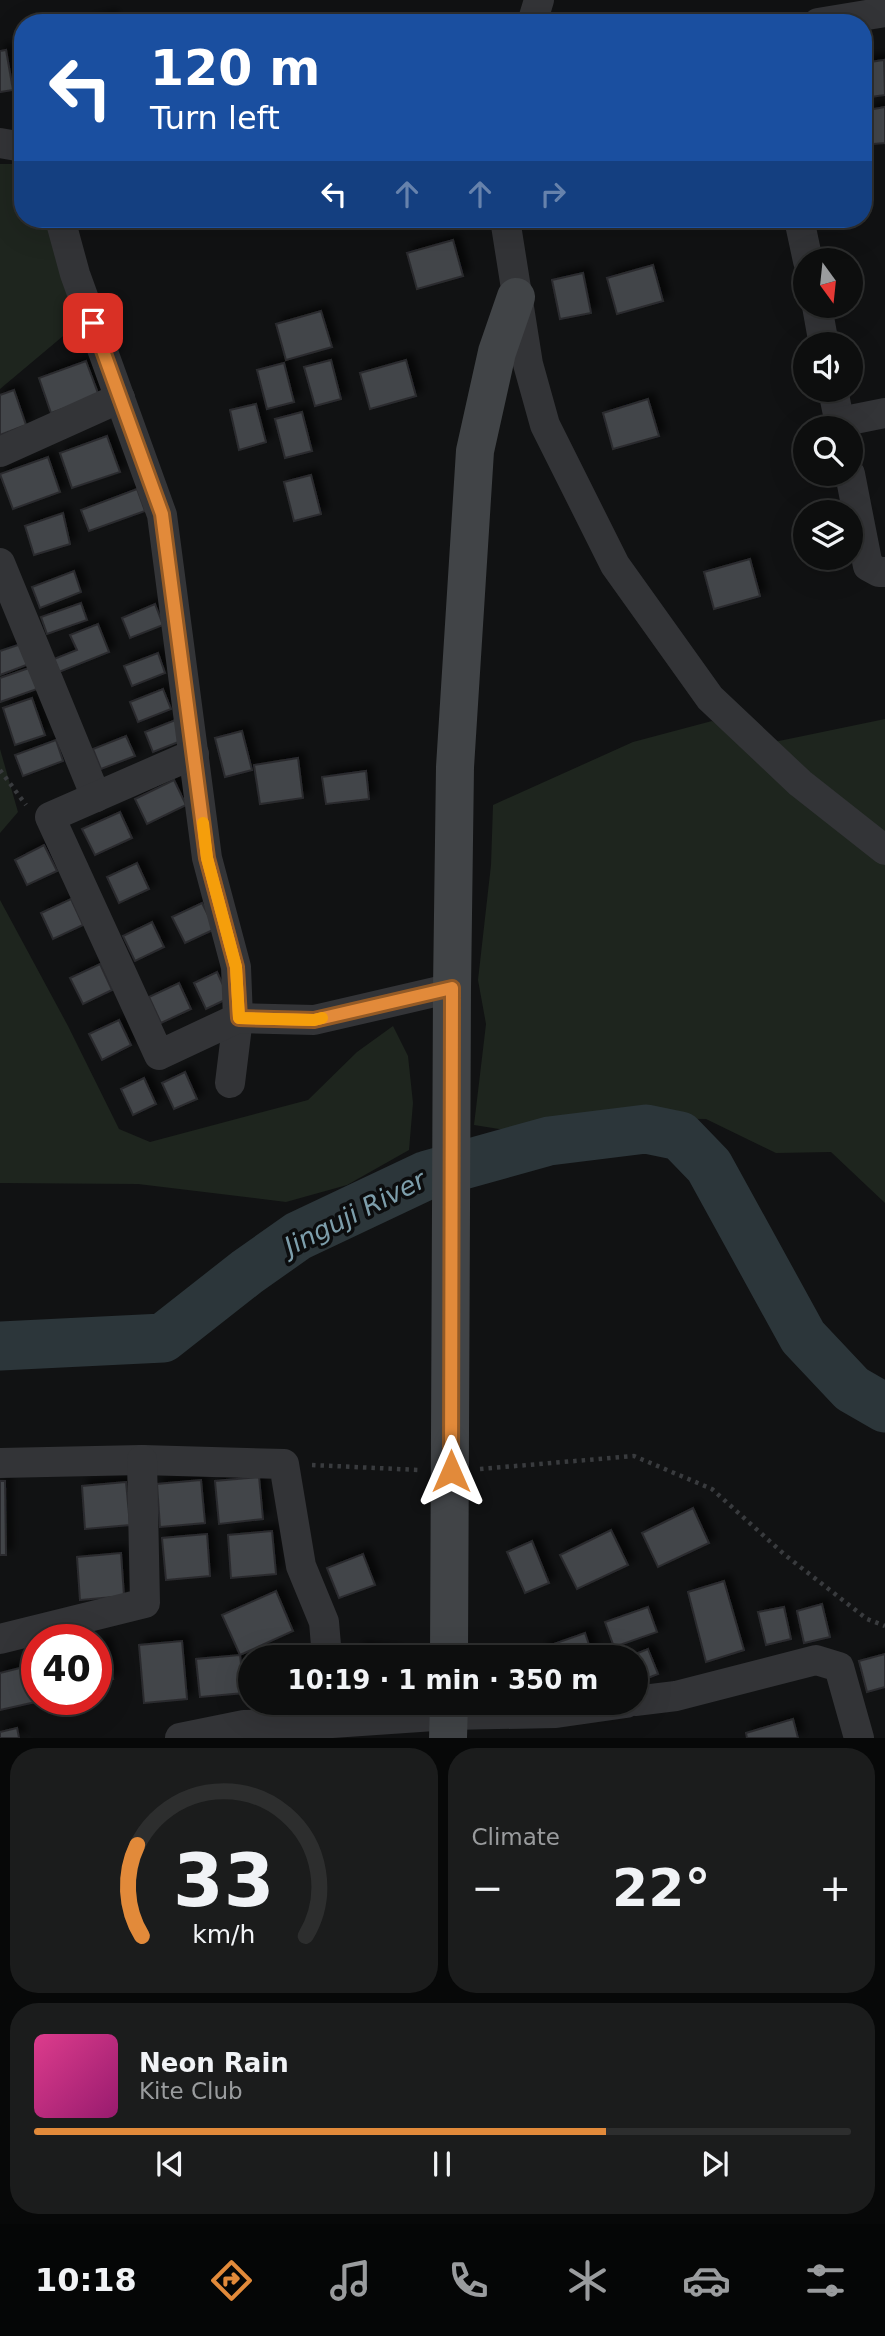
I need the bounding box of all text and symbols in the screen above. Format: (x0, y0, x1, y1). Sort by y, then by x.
text: 120 m (150, 40, 320, 97)
icon: left (35, 42, 126, 133)
text: Turn left (150, 99, 280, 137)
icon: left (315, 175, 353, 213)
icon: ahead (388, 175, 426, 213)
icon: ahead (461, 175, 499, 213)
icon: right (534, 175, 572, 213)
north arrow (793, 248, 863, 318)
map controls (793, 248, 863, 570)
pin (63, 293, 123, 353)
icon: arrive (74, 304, 112, 342)
button: sound (793, 332, 863, 402)
button: search (793, 416, 863, 486)
button: layers (793, 500, 863, 570)
water label: Jinguji River (275, 1164, 433, 1264)
position arrow (414, 1434, 488, 1508)
speed limit sign: 40 (21, 1624, 112, 1715)
text: 10:19 · 1 min · 350 m (288, 1665, 598, 1695)
text: Climate (472, 1824, 560, 1850)
text: 33 (173, 1839, 274, 1924)
text: 22° (612, 1858, 710, 1918)
text: − (472, 1866, 503, 1910)
text: + (819, 1866, 851, 1910)
text: km/h (192, 1920, 255, 1949)
text: Neon Rain (139, 2048, 289, 2078)
text: Kite Club (139, 2078, 243, 2104)
icon: previous (151, 2145, 189, 2183)
icon: pause (423, 2145, 461, 2183)
icon: next (696, 2145, 734, 2183)
icon: directions (207, 2256, 256, 2305)
icon: music (326, 2256, 375, 2305)
icon: phone (444, 2256, 493, 2305)
icon: climate (563, 2256, 612, 2305)
icon: car (682, 2256, 731, 2305)
icon: filters (801, 2256, 850, 2305)
text: 10:18 (35, 2261, 137, 2299)

